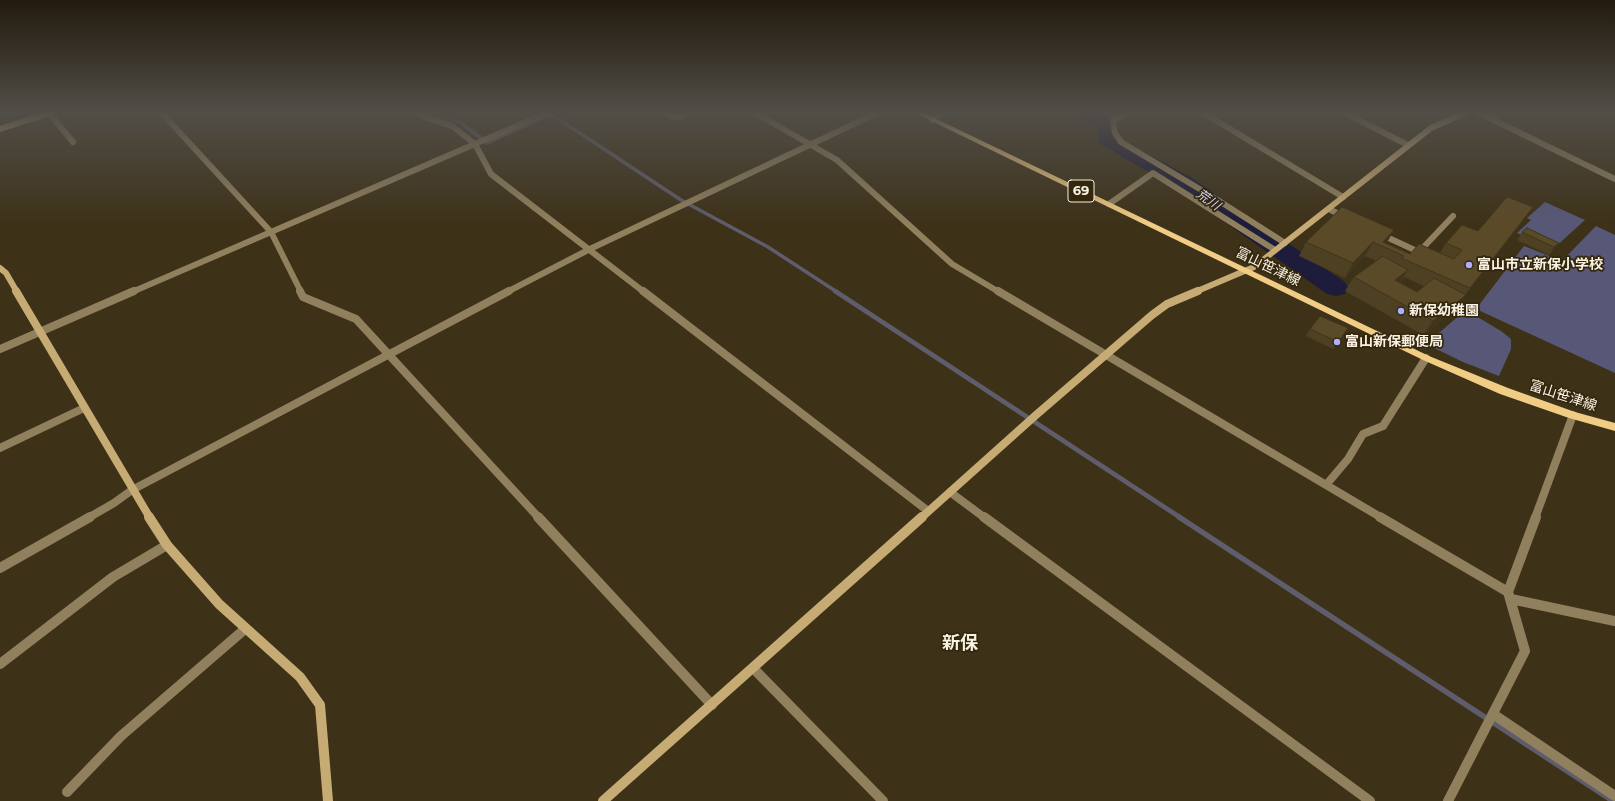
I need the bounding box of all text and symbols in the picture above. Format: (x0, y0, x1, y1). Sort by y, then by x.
road number: 69 (1068, 180, 1094, 202)
water label: 荒川 (1193, 186, 1223, 214)
street label: 富山笹津線 (1233, 244, 1303, 290)
place label: 富山市立新保小学校 (1477, 257, 1603, 273)
marker: 富山市立新保小学校 (1464, 260, 1474, 270)
place label: 新保幼稚園 (1409, 303, 1479, 319)
marker: 新保幼稚園 (1396, 306, 1406, 316)
place label: 富山新保郵便局 (1345, 334, 1443, 350)
marker: 富山新保郵便局 (1332, 337, 1342, 347)
street label: 富山笹津線 (1527, 377, 1599, 415)
district label: 新保 (942, 633, 978, 655)

